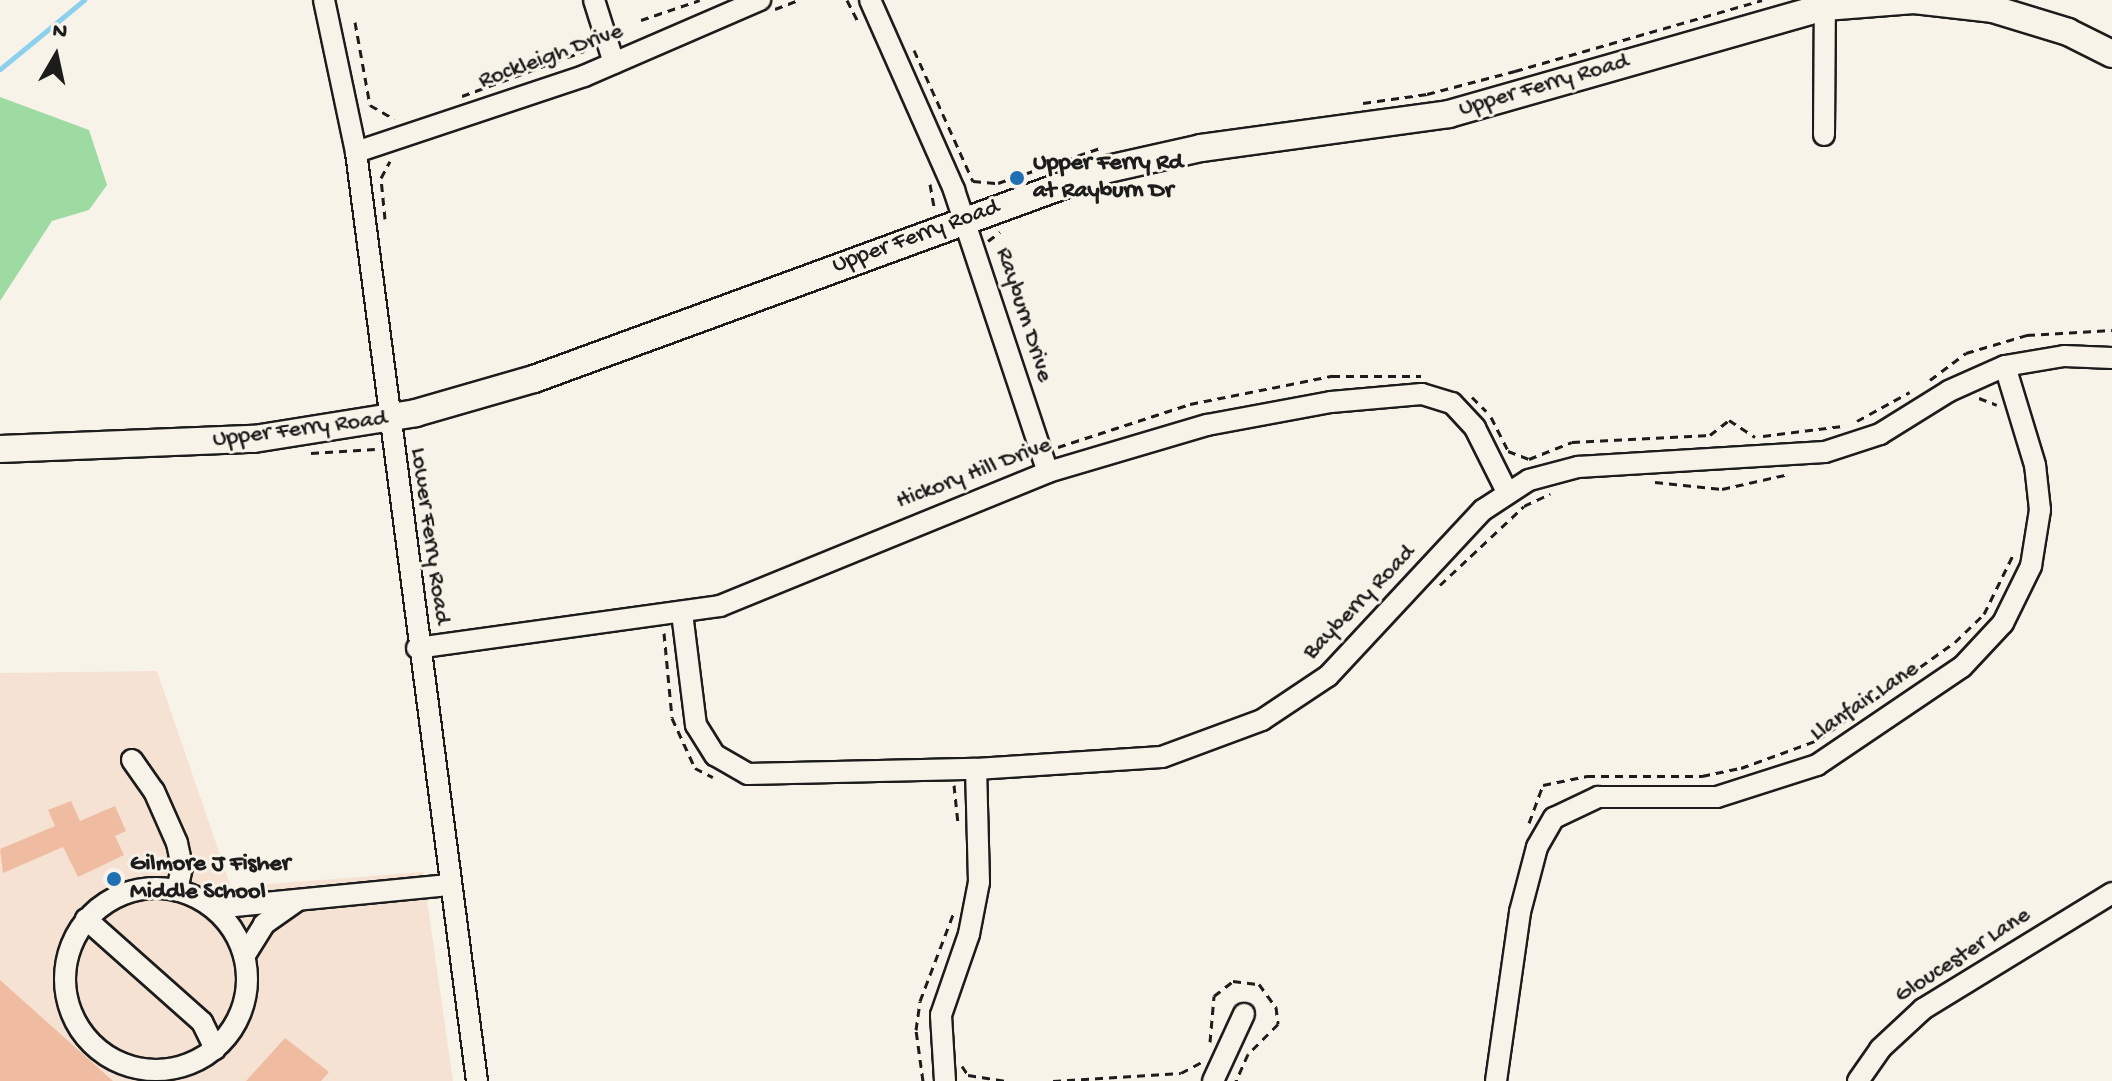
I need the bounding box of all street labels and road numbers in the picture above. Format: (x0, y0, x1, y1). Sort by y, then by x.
street label: Rockleigh Drive (475, 18, 627, 96)
street label: Upper Ferry Road (1456, 48, 1632, 124)
street label: Upper Ferry Road (829, 193, 1003, 281)
street label: Rayburn Drive (988, 244, 1058, 386)
street label: Upper Ferry Road (211, 405, 389, 455)
street label: Hickory Hill Drive (892, 431, 1056, 517)
street label: Lower Ferry Road (402, 446, 456, 626)
street label: Bayberry Road (1298, 539, 1422, 667)
street label: Llanfair Lane (1805, 655, 1925, 749)
street label: Gloucester Lane (1890, 901, 2036, 1011)

